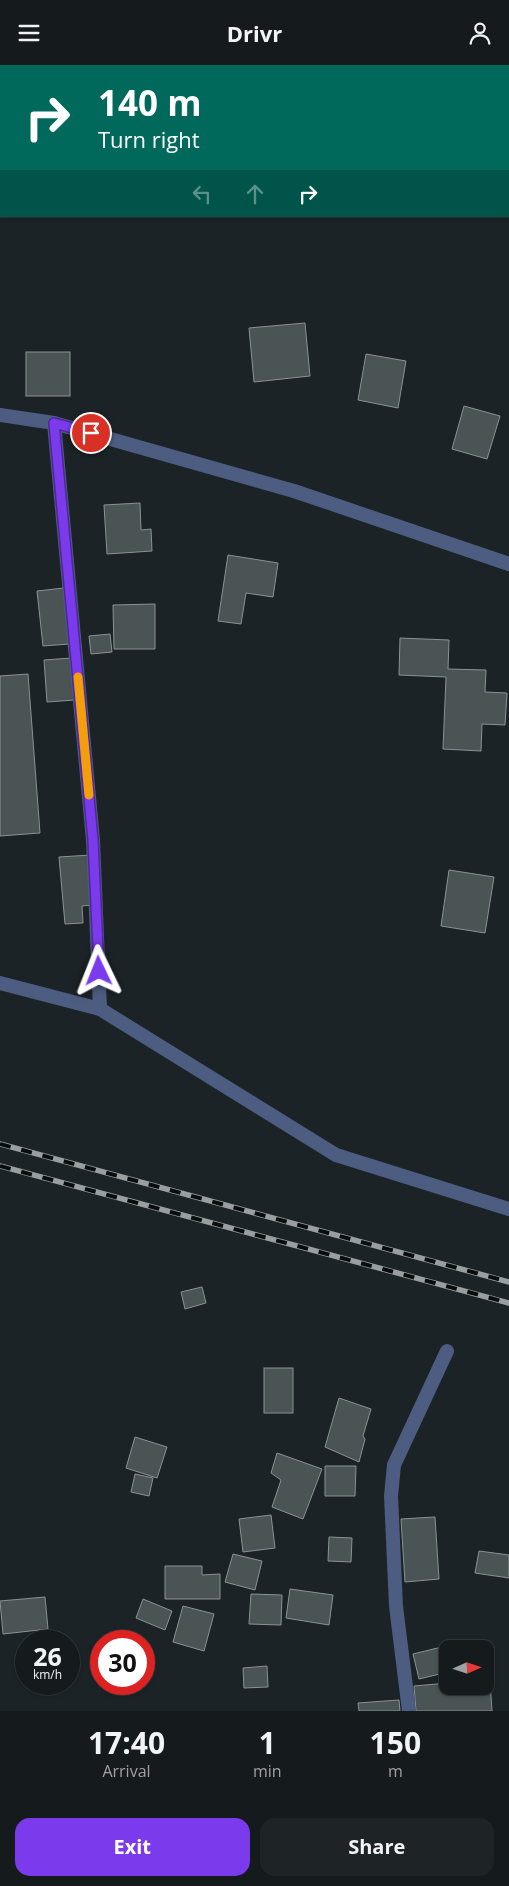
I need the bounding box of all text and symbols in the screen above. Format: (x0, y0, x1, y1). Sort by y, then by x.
text: Drivr (227, 18, 282, 48)
icon: menu (15, 19, 43, 47)
icon: person (466, 19, 494, 47)
text: 140 m (98, 79, 202, 126)
icon: right (15, 85, 80, 150)
text: Turn right (98, 124, 200, 154)
icon: left (188, 180, 216, 208)
icon: ahead (241, 180, 269, 208)
icon: right (294, 180, 322, 208)
pin (70, 412, 112, 454)
icon: arrive (77, 419, 105, 447)
position arrow (72, 944, 124, 996)
speed limit sign: 30 (90, 1630, 155, 1695)
text: 26 (33, 1639, 62, 1673)
north arrow (439, 1640, 494, 1695)
map controls (439, 1640, 494, 1695)
text: km/h (33, 1666, 62, 1683)
text: 17:40 (88, 1722, 165, 1763)
text: 1 (259, 1722, 276, 1763)
text: 150 (370, 1722, 421, 1763)
text: Arrival (102, 1760, 151, 1782)
text: min (253, 1760, 282, 1782)
text: m (388, 1760, 403, 1782)
button: Exit (15, 1818, 250, 1876)
button: Share (260, 1818, 494, 1876)

